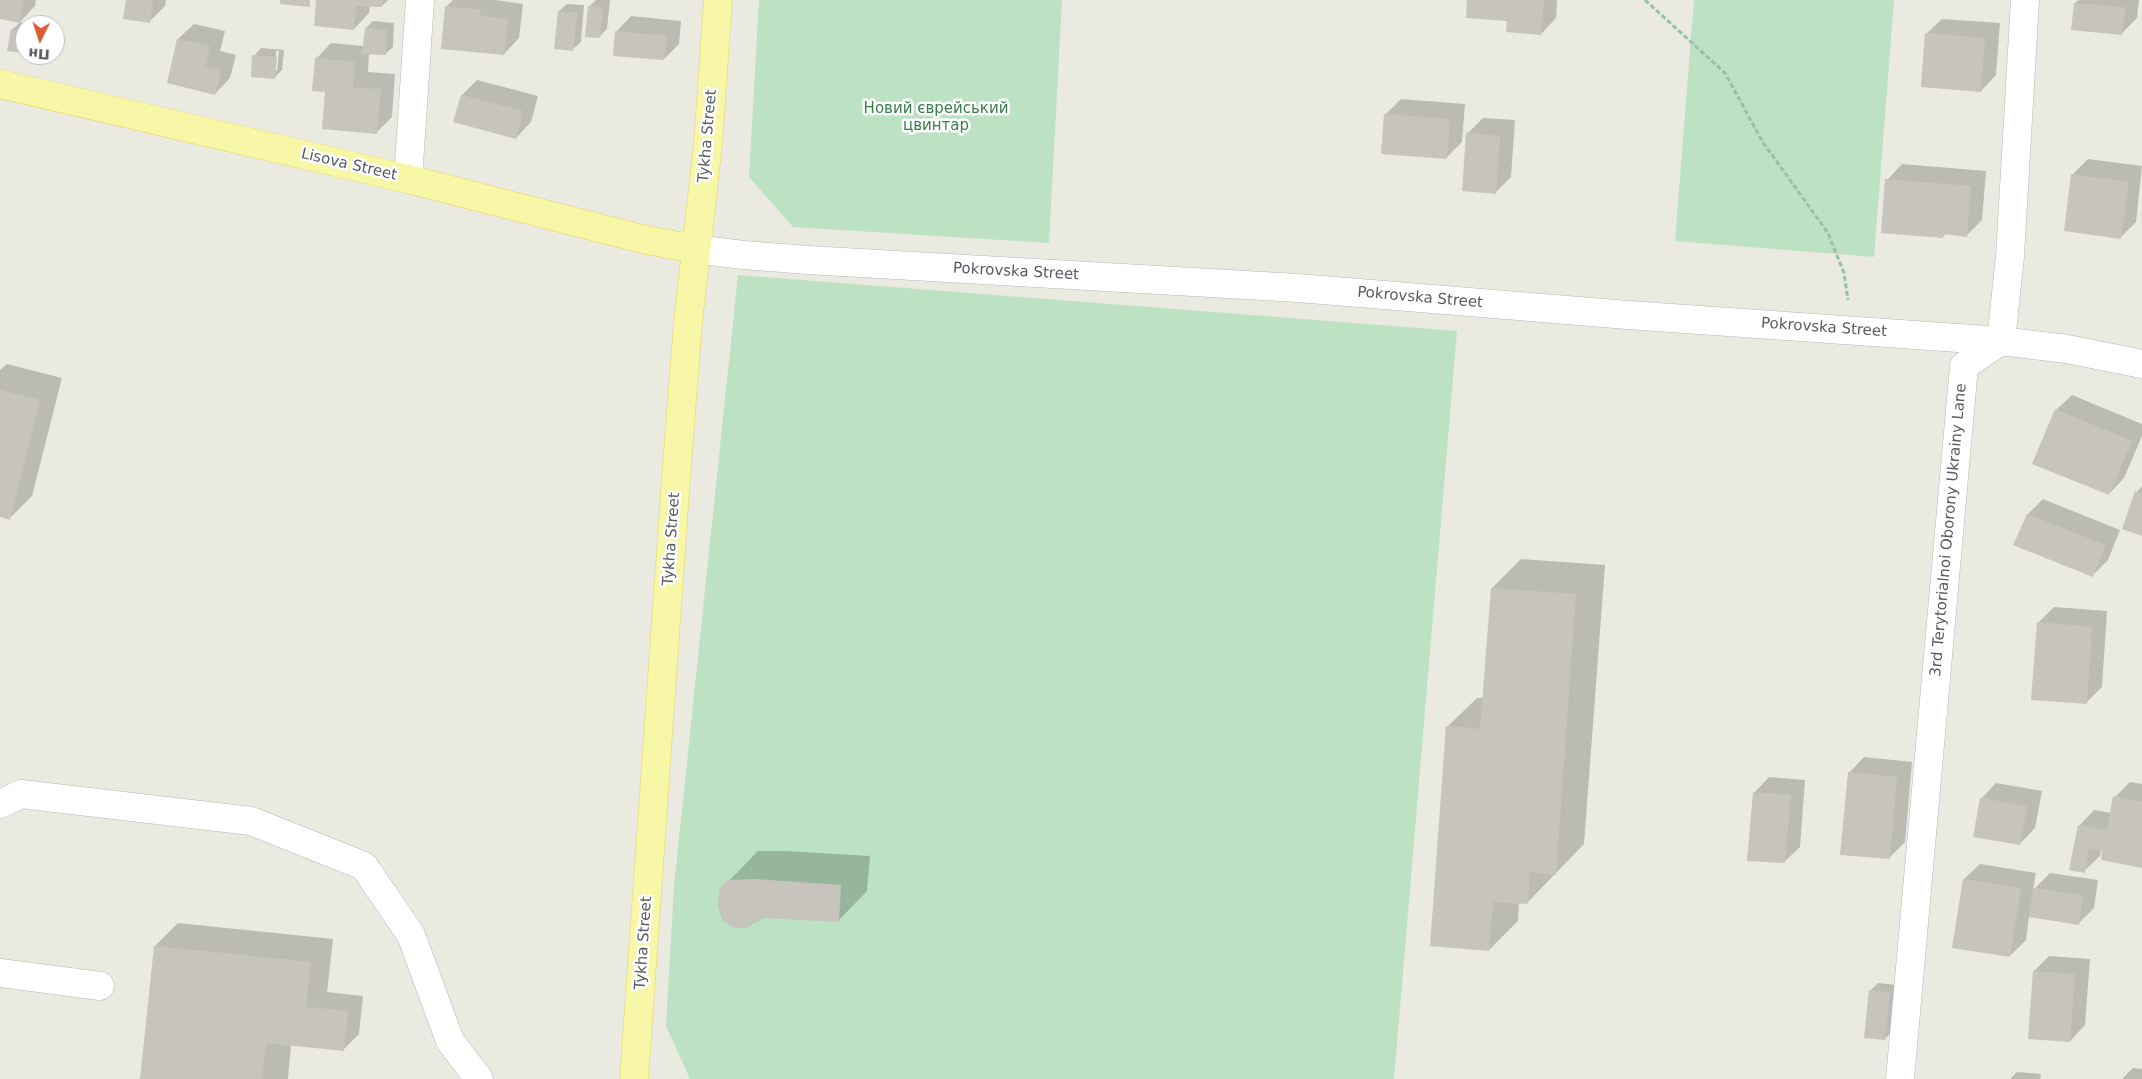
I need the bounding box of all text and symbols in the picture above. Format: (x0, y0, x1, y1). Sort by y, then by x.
north arrow (15, 15, 65, 65)
text: Пн (28, 45, 50, 63)
street label: Tykha Street (695, 89, 721, 183)
park label: Новий єврейський цвинтар (864, 100, 1008, 135)
street label: Lisova Street (299, 145, 399, 185)
street label: Pokrovska Street (953, 260, 1079, 284)
street label: Pokrovska Street (1356, 284, 1484, 312)
street label: Pokrovska Street (1761, 315, 1887, 341)
street label: 3rd Terytorialnoi Oborony Ukrainy Lane (1927, 383, 1971, 677)
street label: Tykha Street (660, 492, 684, 586)
street label: Tykha Street (632, 896, 656, 990)

